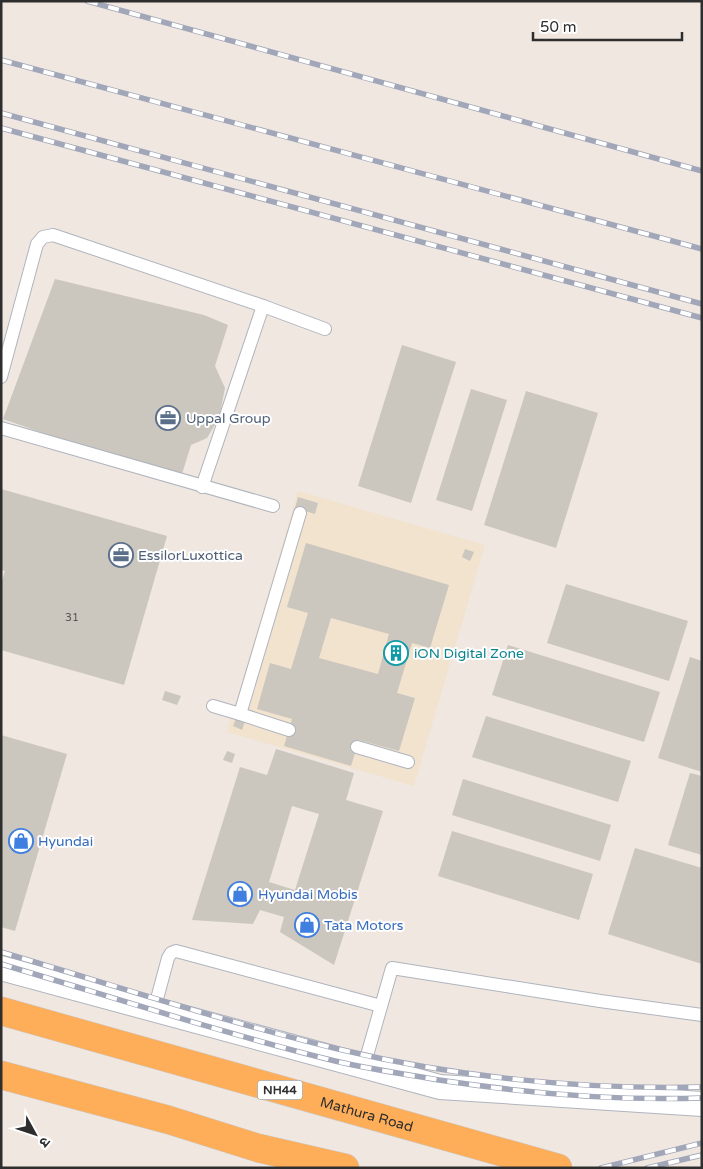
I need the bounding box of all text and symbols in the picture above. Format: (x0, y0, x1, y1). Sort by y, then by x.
scale bar (533, 10, 682, 42)
text: 50 m (540, 18, 577, 36)
office icon: Uppal Group (155, 405, 181, 431)
place label: Uppal Group (186, 410, 271, 427)
office icon: EssilorLuxottica (108, 542, 134, 568)
place label: EssilorLuxottica (138, 547, 243, 564)
house number: 31 (65, 611, 79, 624)
building icon: iON Digital Zone (383, 640, 409, 666)
place label: iON Digital Zone (414, 645, 524, 662)
shop icon: Hyundai (8, 828, 34, 854)
place label: Hyundai (38, 833, 93, 850)
shop icon: Hyundai Mobis (227, 881, 253, 907)
place label: Hyundai Mobis (258, 886, 358, 903)
shop icon: Tata Motors (294, 912, 320, 938)
place label: Tata Motors (324, 917, 404, 934)
road number: NH44 (258, 1080, 302, 1100)
street label: Mathura Road (318, 1093, 415, 1135)
north arrow (10, 1109, 60, 1159)
text: उ (35, 1133, 54, 1151)

